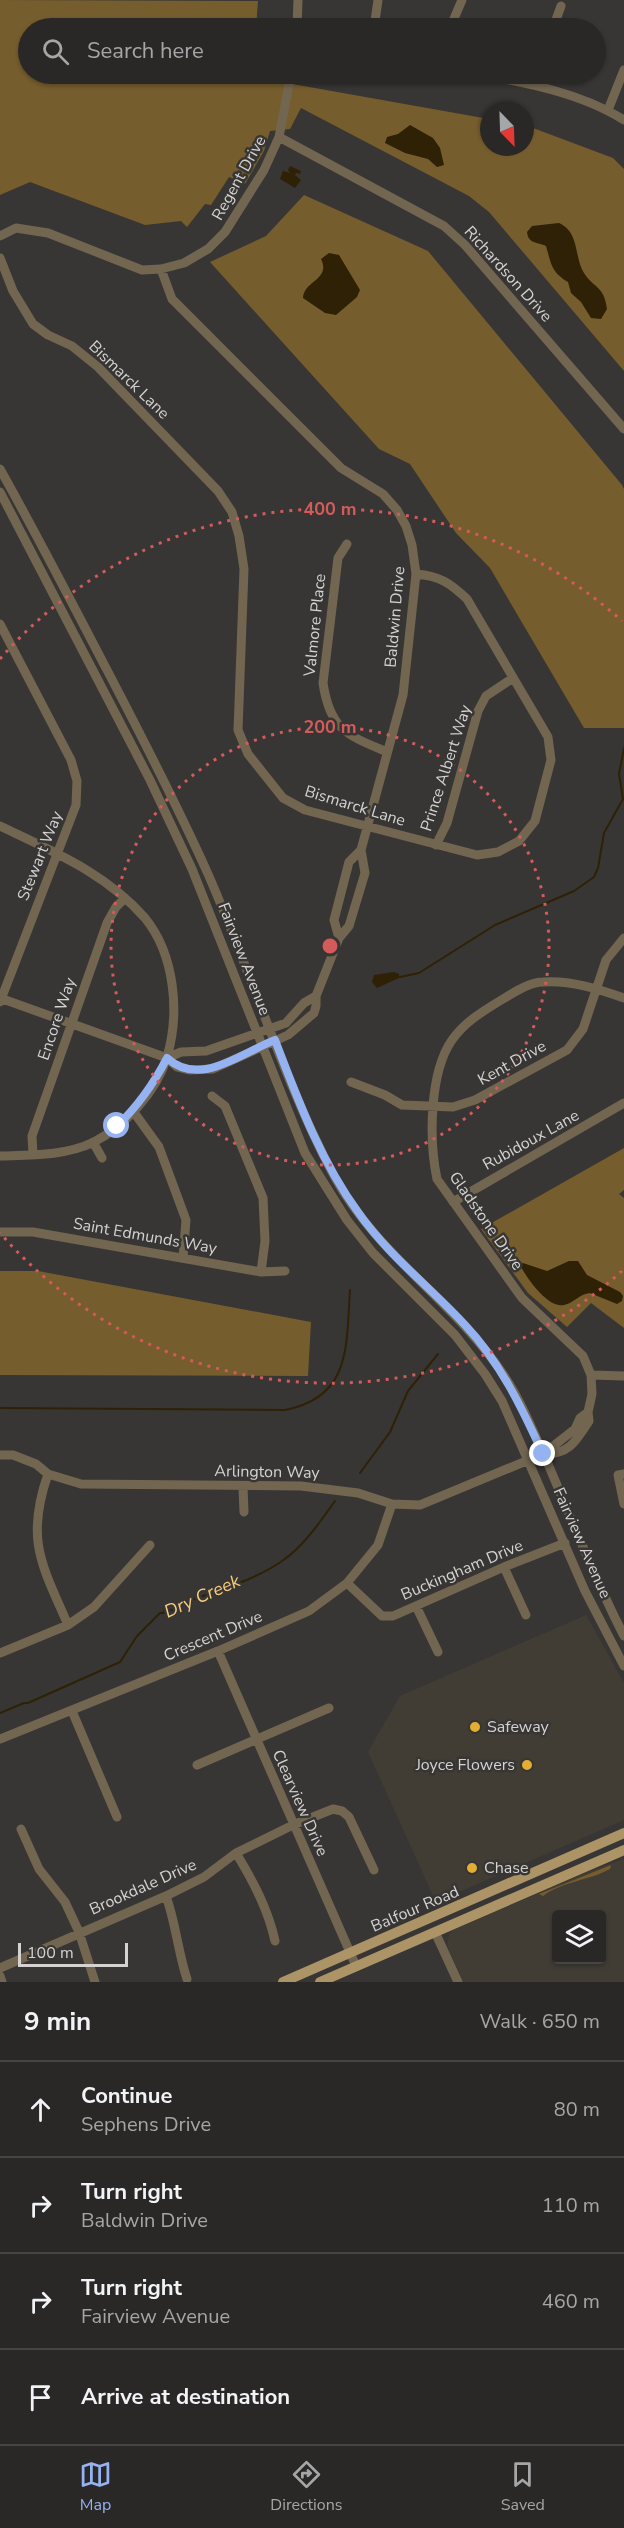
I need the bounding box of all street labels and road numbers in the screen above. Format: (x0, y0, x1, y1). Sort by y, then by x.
street label: Regent Drive (207, 132, 271, 224)
street label: Richardson Drive (459, 221, 557, 327)
street label: Bismarck Lane (84, 336, 174, 424)
street label: Baldwin Drive (380, 565, 410, 669)
street label: Valmore Place (299, 572, 331, 679)
street label: Prince Albert Way (415, 701, 477, 834)
street label: Bismarck Lane (302, 780, 408, 832)
street label: Stewart Way (12, 807, 68, 904)
street label: Fairview Avenue (212, 899, 276, 1019)
street label: Encore Way (33, 974, 82, 1063)
street label: Kent Drive (474, 1035, 550, 1091)
street label: Rubidoux Lane (479, 1104, 583, 1176)
street label: Gladstone Drive (444, 1167, 528, 1275)
street label: Saint Edmunds Way (71, 1213, 219, 1260)
street label: Arlington Way (214, 1460, 321, 1484)
street label: Fairview Avenue (548, 1484, 616, 1602)
street label: Buckingham Drive (398, 1534, 526, 1606)
street label: Crescent Drive (160, 1605, 266, 1667)
street label: Clearview Drive (267, 1746, 333, 1860)
street label: Brookdale Drive (86, 1854, 200, 1920)
street label: Balfour Road (367, 1881, 463, 1937)

